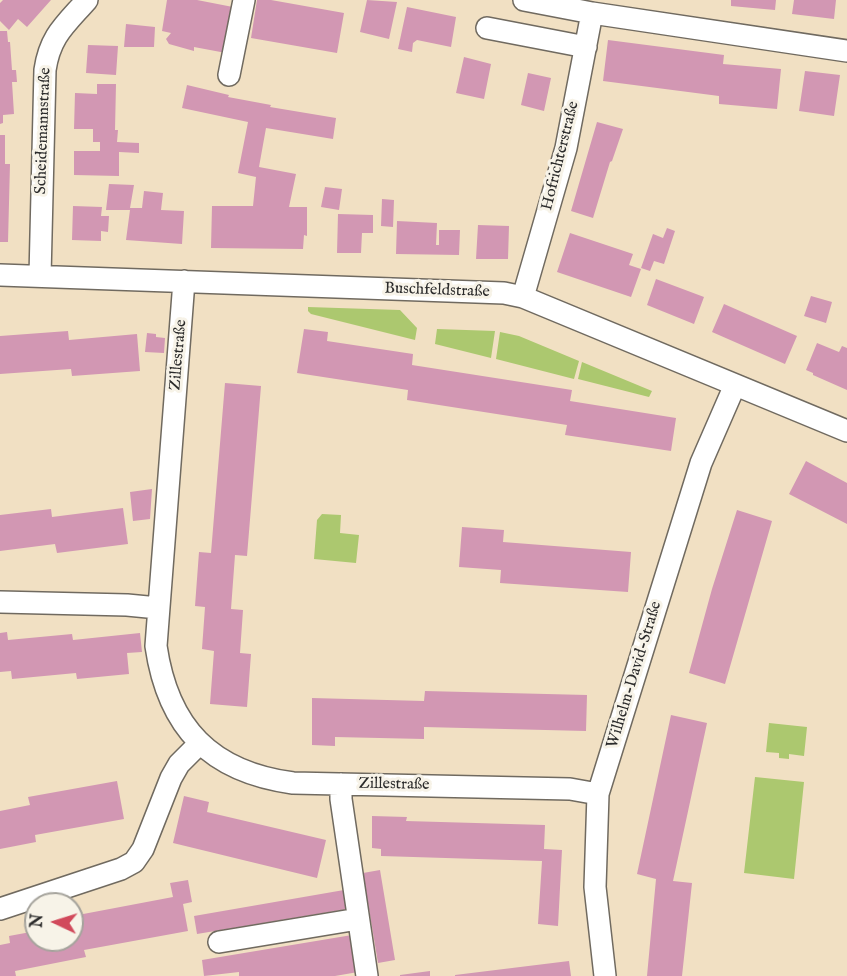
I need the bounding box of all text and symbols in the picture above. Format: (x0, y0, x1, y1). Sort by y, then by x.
street label: Scheidemannstraße (32, 67, 56, 195)
street label: Hofrichterstraße (538, 100, 584, 212)
street label: Buschfeldstraße (384, 280, 490, 302)
street label: Zillestraße (166, 319, 192, 391)
street label: Wilhelm-David-Straße (603, 599, 667, 751)
street label: Zillestraße (358, 775, 430, 795)
north arrow (24, 892, 84, 952)
text: N (28, 913, 48, 928)

